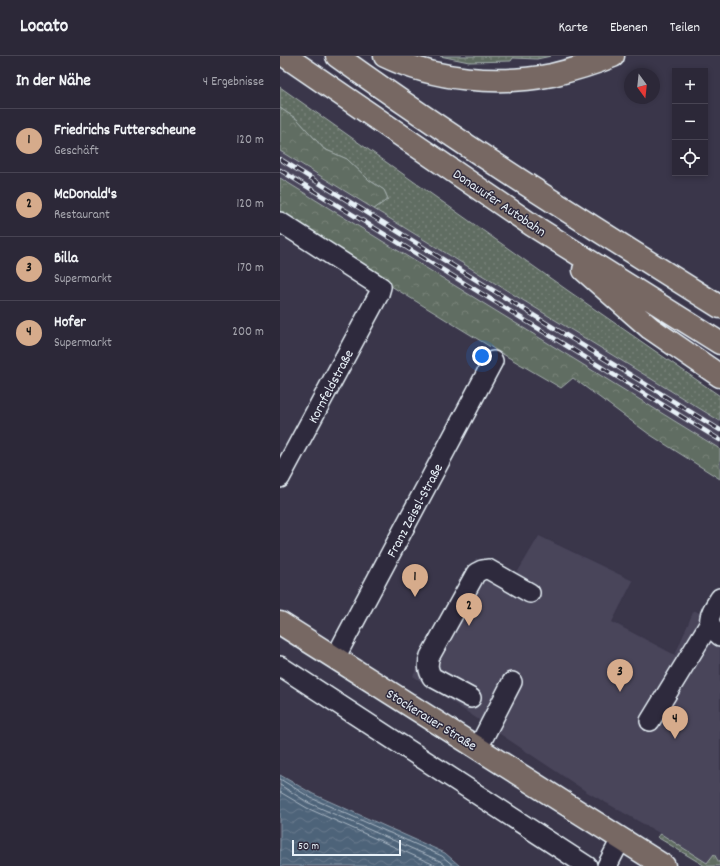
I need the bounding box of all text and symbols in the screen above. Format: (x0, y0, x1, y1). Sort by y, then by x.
text: Locato (20, 14, 68, 41)
text: Karte (558, 18, 588, 38)
text: Ebenen (610, 18, 648, 38)
text: Teilen (670, 18, 700, 38)
north arrow (624, 68, 660, 104)
map controls (672, 68, 708, 176)
button: + (672, 68, 708, 104)
text: In der Nähe (16, 70, 91, 94)
text: 4 Ergebnisse (203, 73, 264, 92)
button: − (672, 104, 708, 140)
text: Friedrichs Futterscheune (54, 120, 196, 142)
text: 1 (28, 131, 30, 150)
text: 120 m (236, 131, 264, 150)
button: locate (672, 140, 708, 176)
text: Geschäft (54, 142, 99, 161)
street label: Donauufer Autobahn (448, 165, 550, 242)
text: McDonald's (54, 184, 117, 206)
text: 2 (26, 195, 32, 214)
text: 120 m (236, 195, 264, 214)
text: Restaurant (54, 206, 110, 225)
text: Billa (54, 248, 78, 270)
text: 3 (26, 259, 32, 278)
text: 170 m (237, 259, 264, 278)
text: Supermarkt (54, 270, 112, 289)
text: Hofer (54, 312, 86, 334)
text: 4 (26, 323, 32, 342)
text: 200 m (232, 323, 264, 342)
text: Supermarkt (54, 334, 112, 353)
street label: Kornfeldstraße (304, 346, 360, 427)
your location (472, 346, 492, 366)
street label: Franz Zeissl-Straße (383, 460, 449, 561)
pin: 1 (402, 564, 428, 597)
pin: 2 (456, 593, 482, 626)
pin: 3 (607, 659, 633, 692)
street label: Stockerauer Straße (382, 685, 480, 757)
pin: 4 (662, 706, 688, 739)
scale bar (292, 838, 401, 857)
text: 50 m (298, 839, 319, 855)

